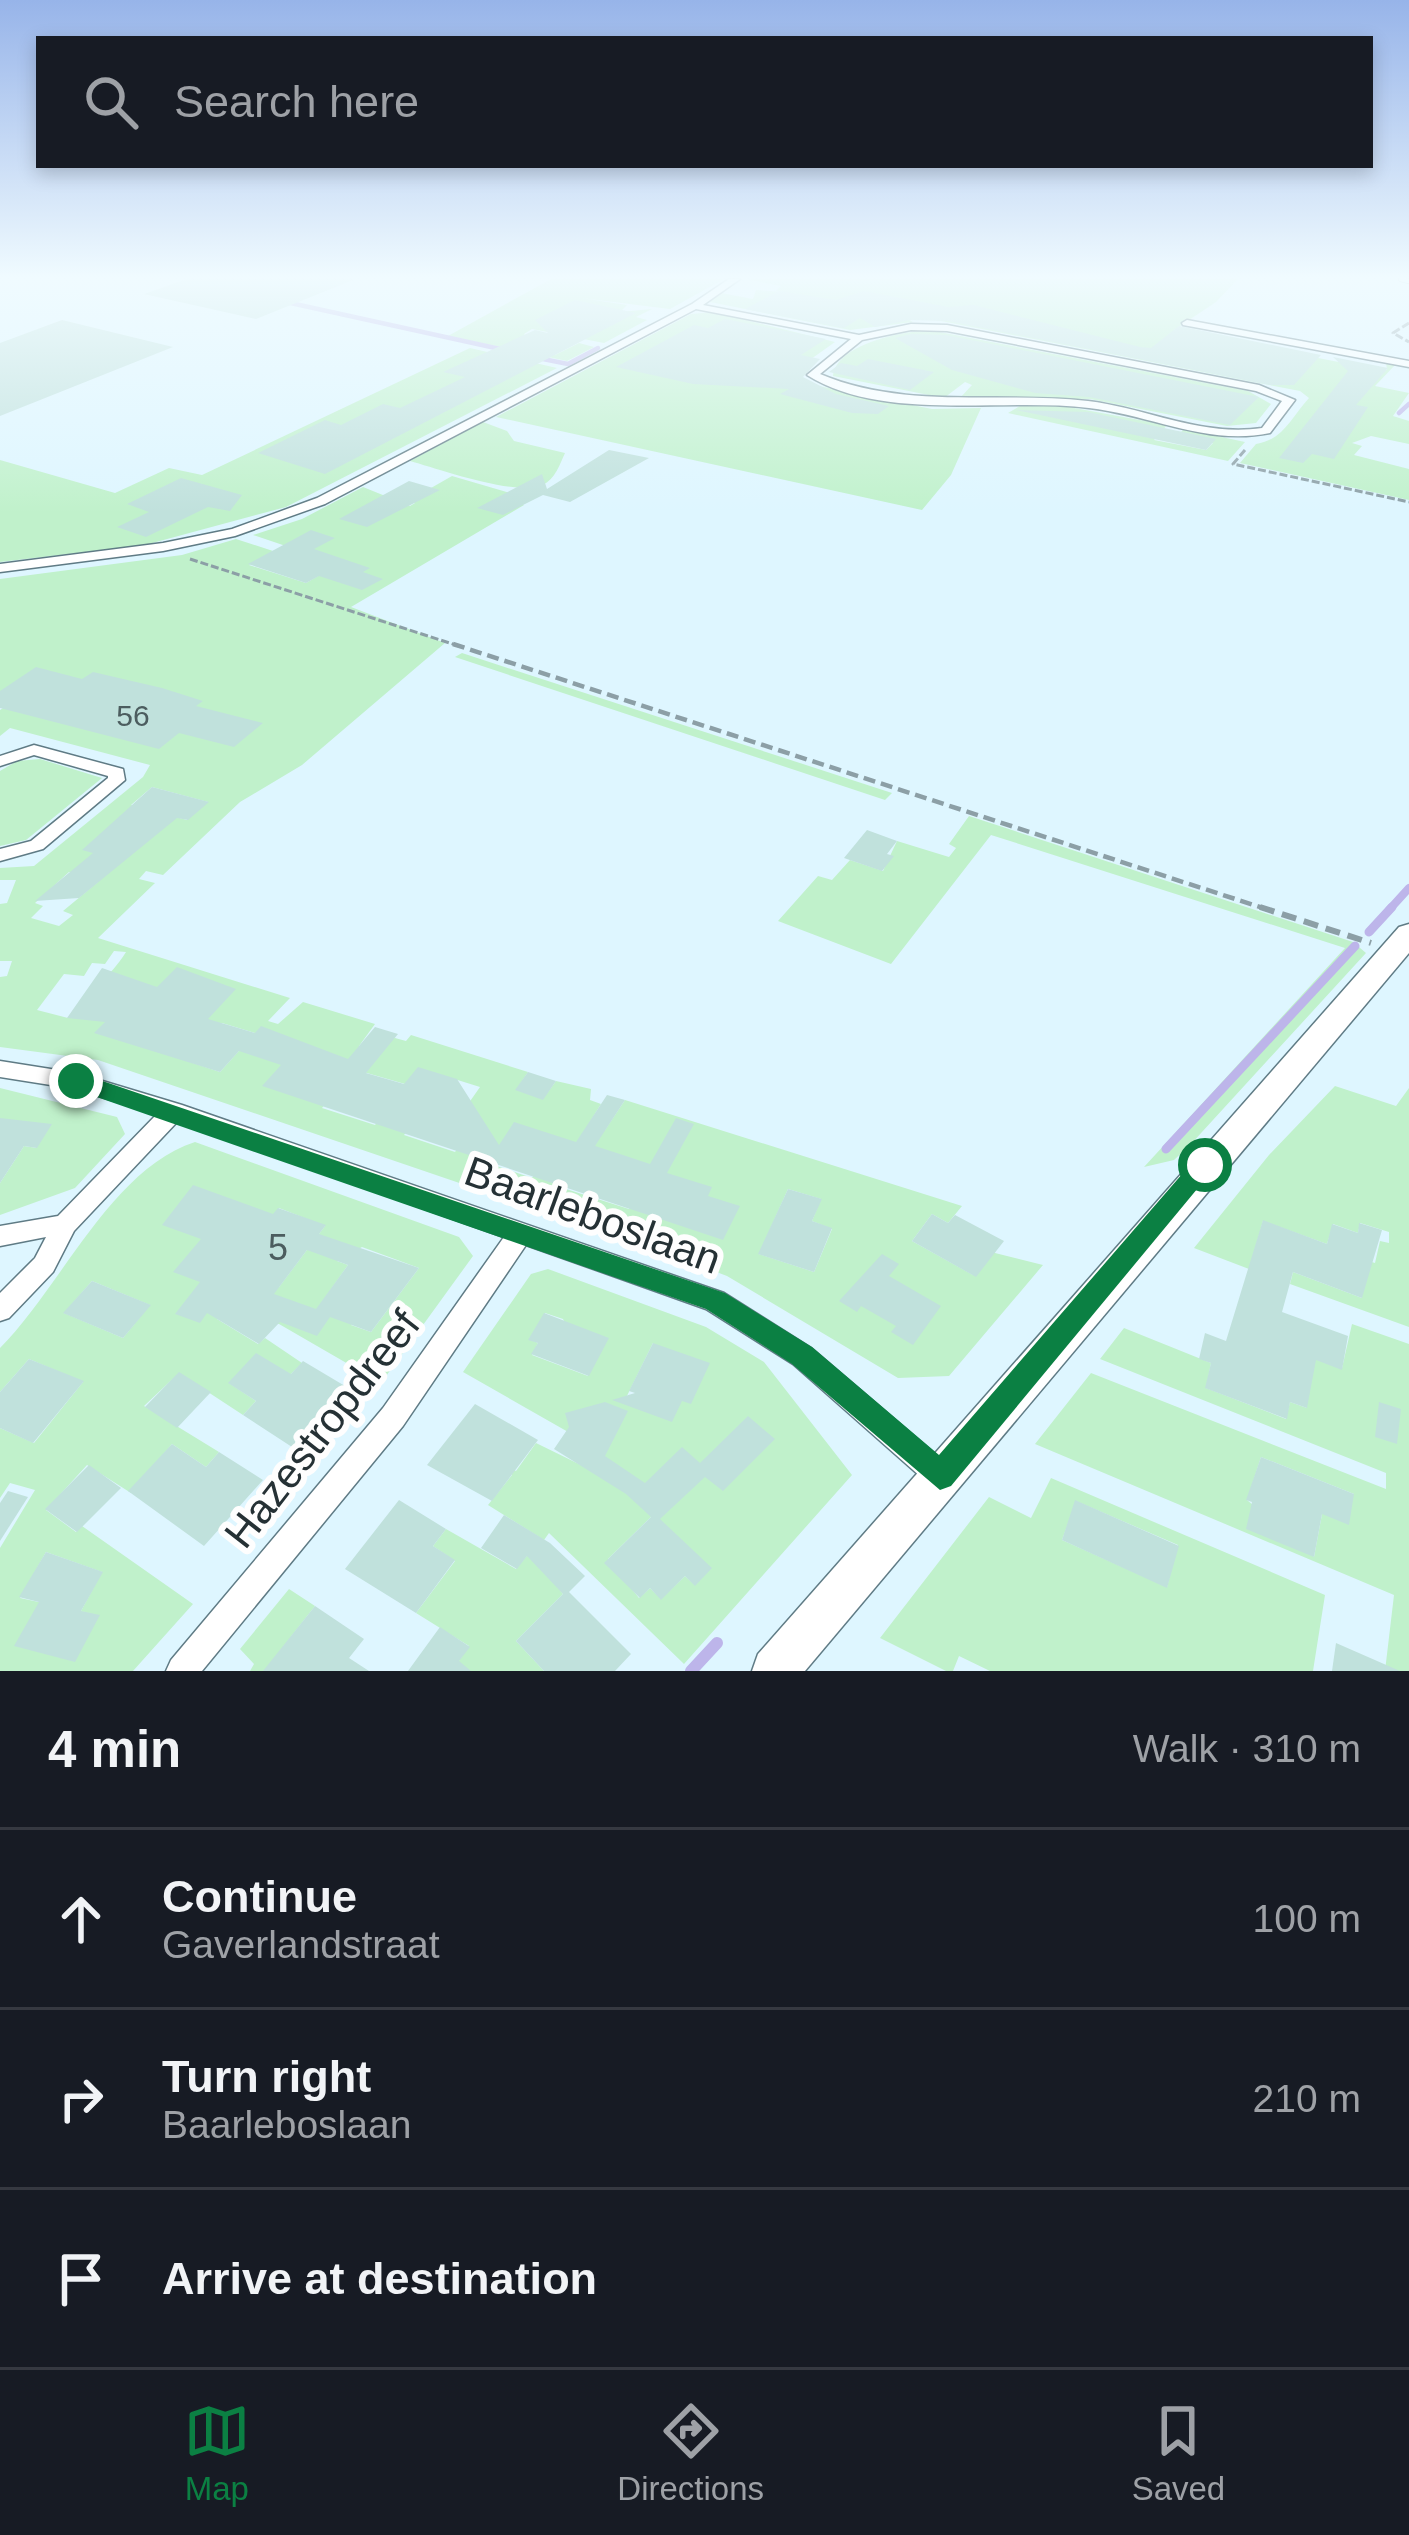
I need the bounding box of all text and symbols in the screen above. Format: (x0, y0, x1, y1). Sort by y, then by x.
search box (36, 36, 1373, 168)
icon: search (78, 69, 144, 135)
text: Search here (174, 76, 419, 127)
house number: 56 (116, 699, 150, 732)
route end (49, 1054, 103, 1108)
route start (1178, 1138, 1232, 1192)
street label: Baarleboslaan (459, 1147, 727, 1283)
house number: 5 (268, 1227, 288, 1268)
street label: Hazestropdreef (215, 1301, 429, 1557)
text: 4 min (48, 1721, 181, 1778)
text: Walk · 310 m (1133, 1727, 1361, 1770)
text: Continue (162, 1871, 357, 1922)
icon: ahead (48, 1886, 114, 1952)
text: 100 m (1253, 1897, 1361, 1940)
text: Gaverlandstraat (162, 1923, 439, 1966)
text: Turn right (162, 2051, 371, 2102)
icon: right (48, 2066, 114, 2132)
text: 210 m (1253, 2077, 1361, 2120)
text: Baarleboslaan (162, 2103, 411, 2146)
icon: arrive (48, 2246, 114, 2312)
text: Arrive at destination (162, 2253, 597, 2304)
tab: Map (184, 2398, 250, 2508)
tab: Directions (617, 2398, 764, 2508)
tab: Saved (1132, 2398, 1225, 2508)

